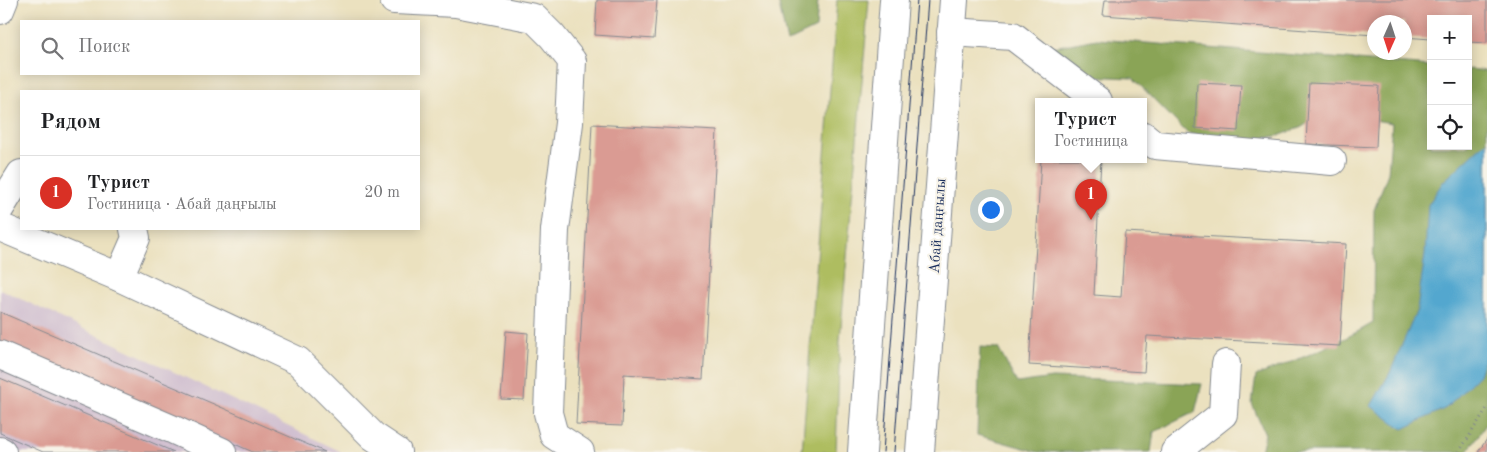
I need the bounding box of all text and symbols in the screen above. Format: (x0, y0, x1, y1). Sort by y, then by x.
north arrow (1367, 15, 1412, 60)
map controls (1427, 15, 1472, 150)
button: + (1427, 15, 1472, 60)
search box (20, 20, 420, 75)
icon: search (38, 34, 66, 62)
text: Поиск (78, 38, 130, 57)
button: − (1427, 60, 1472, 105)
popup (1035, 98, 1147, 163)
button: locate (1427, 105, 1472, 150)
text: Турист (1054, 111, 1117, 130)
text: Рядом (40, 112, 101, 133)
text: Гостиница (1054, 134, 1128, 150)
text: Турист (87, 174, 150, 193)
street label: Абай даңғылы (928, 178, 949, 274)
pin: 1 (1075, 179, 1107, 220)
text: 1 (51, 185, 61, 201)
text: 20 m (364, 185, 400, 201)
text: Гостиница · Абай даңғылы (87, 197, 277, 213)
your location (978, 197, 1004, 223)

